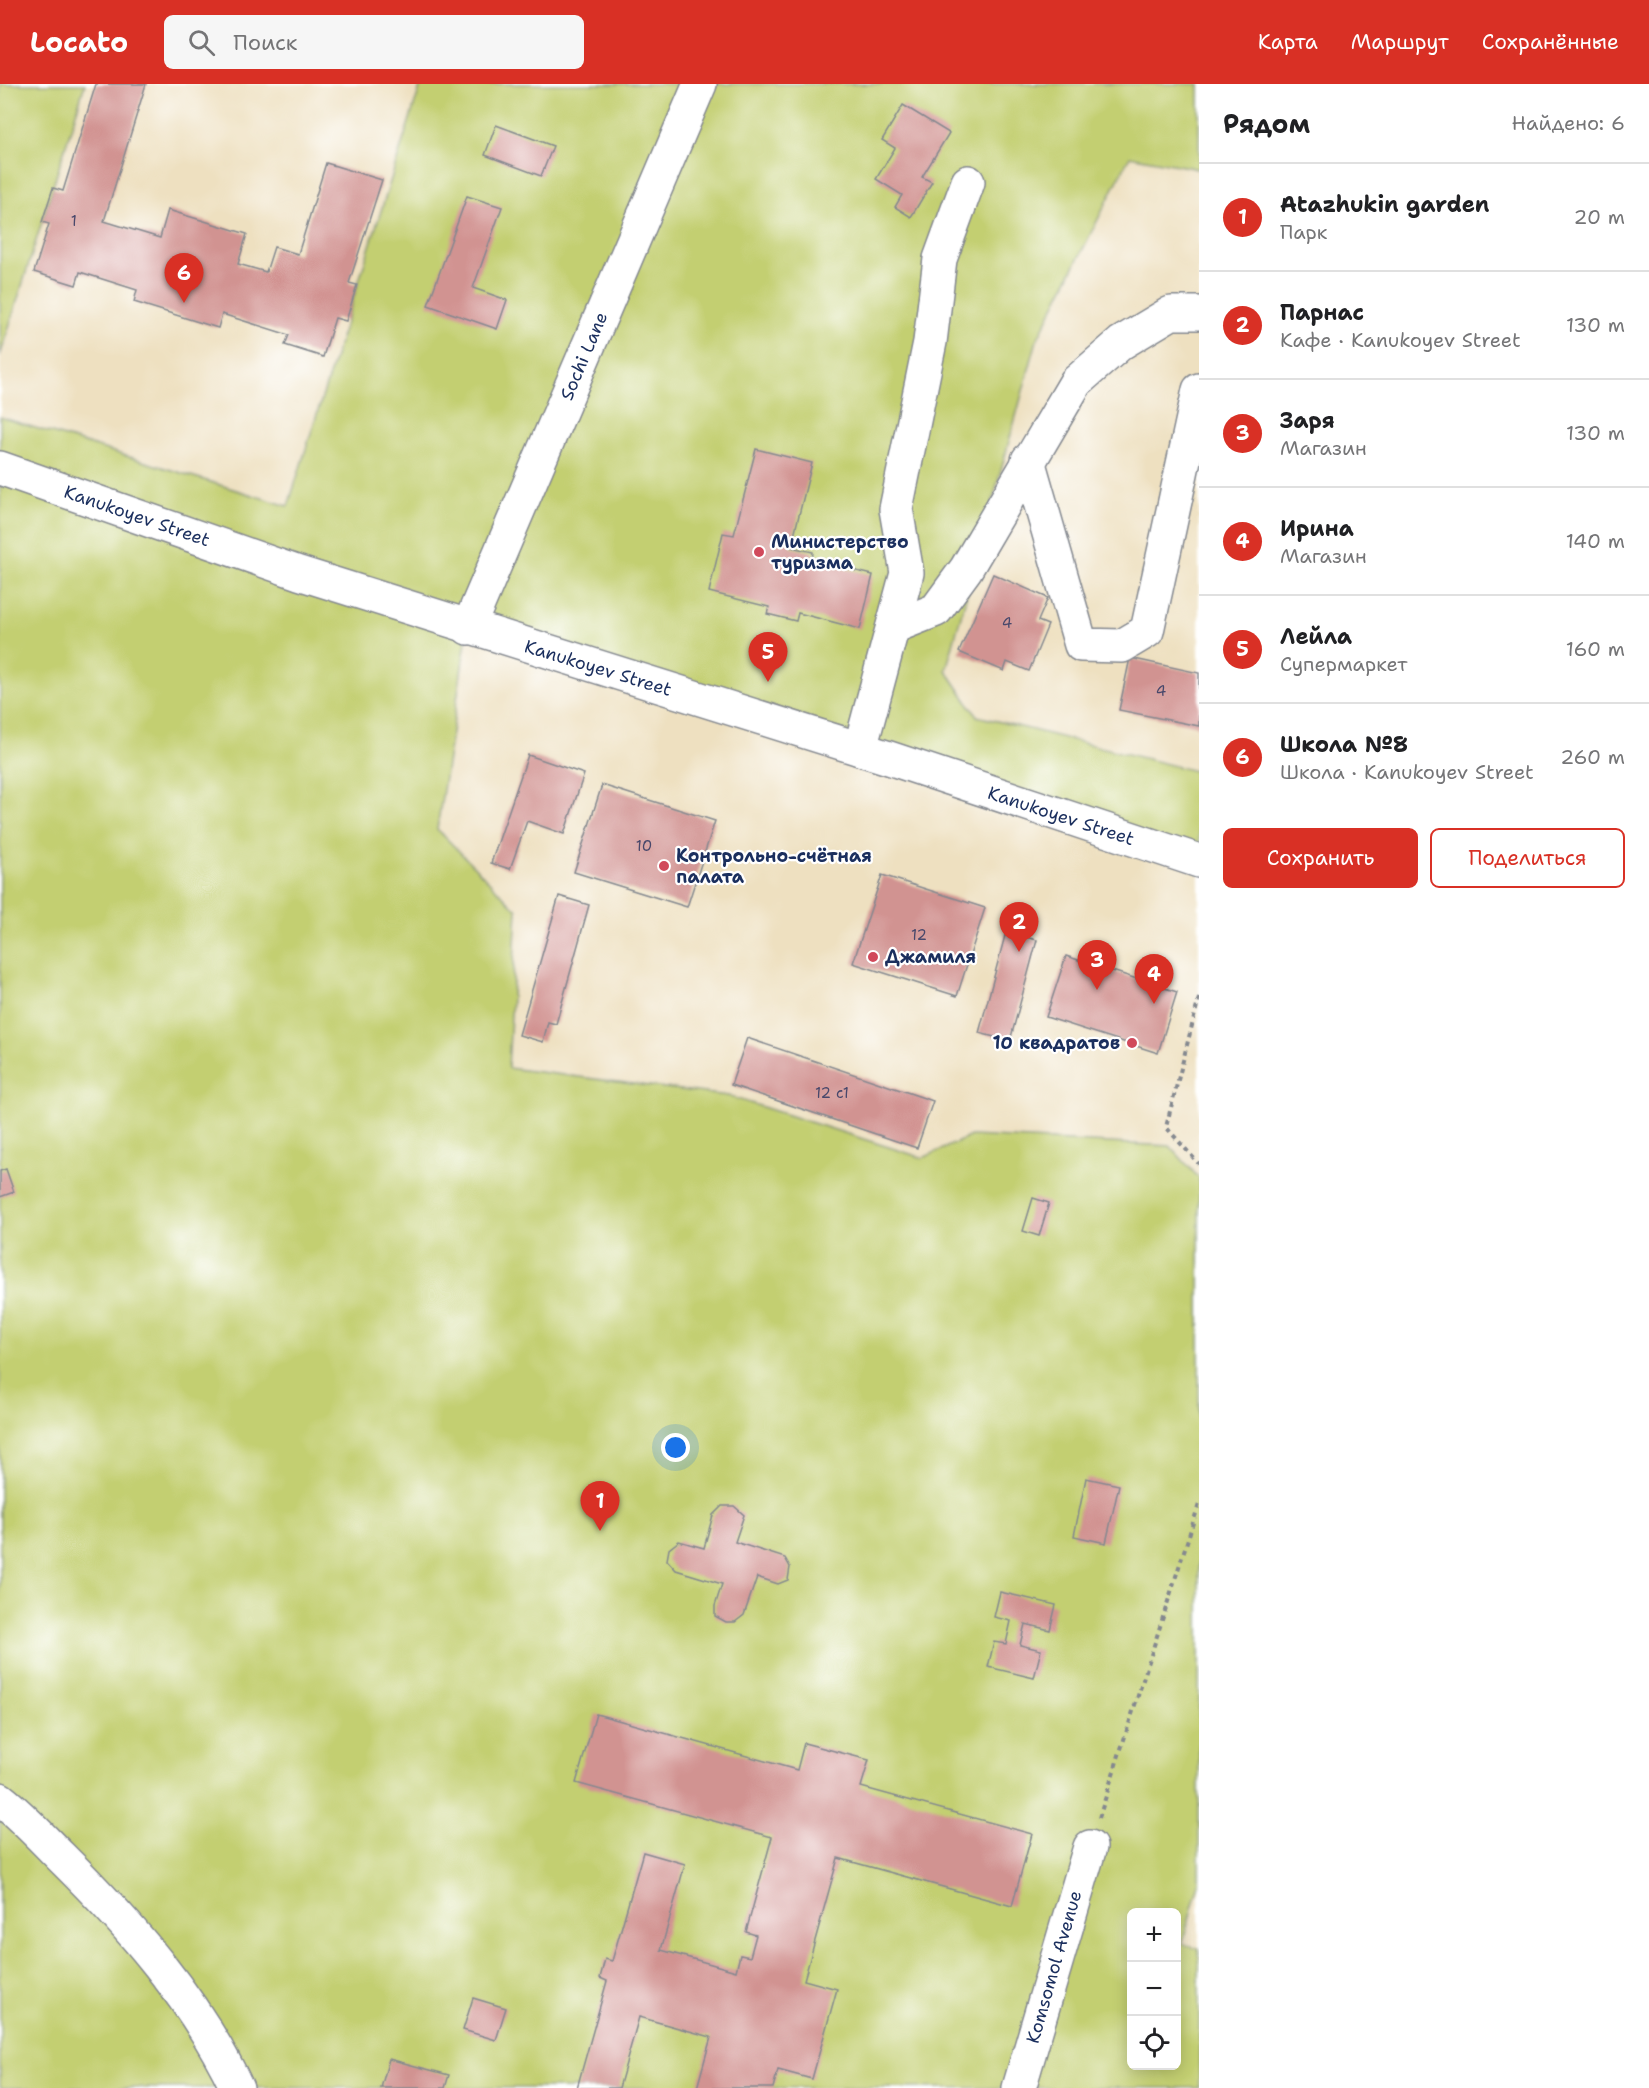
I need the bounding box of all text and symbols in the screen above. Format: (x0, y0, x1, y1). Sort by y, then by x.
search box (164, 15, 584, 69)
text: Locato (30, 23, 128, 61)
icon: search (185, 26, 218, 59)
text: Поиск (233, 28, 297, 57)
text: Карта (1258, 28, 1318, 56)
text: Маршрут (1351, 28, 1449, 56)
text: Сохранённые (1482, 28, 1619, 56)
text: Рядом (1223, 106, 1310, 141)
text: Найдено: 6 (1512, 110, 1625, 136)
text: Atazhukin garden (1280, 190, 1489, 219)
text: 1 (1238, 204, 1247, 230)
text: 20 m (1574, 204, 1625, 230)
house number: 1 (71, 211, 77, 231)
text: Парк (1280, 219, 1327, 245)
pin: 6 (164, 254, 204, 303)
text: Парнас (1280, 298, 1364, 327)
street label: Sochi Lane (555, 308, 613, 404)
text: 2 (1236, 312, 1250, 338)
text: 130 m (1566, 312, 1625, 338)
text: Кафе · Kanukoyev Street (1280, 327, 1521, 353)
text: Заря (1280, 406, 1335, 435)
text: 3 (1236, 420, 1250, 446)
text: 130 m (1566, 420, 1625, 446)
text: Магазин (1280, 435, 1367, 461)
street label: Kanukoyev Street (61, 480, 213, 552)
text: Ирина (1280, 514, 1354, 543)
text: 4 (1236, 528, 1250, 554)
text: 140 m (1566, 528, 1625, 554)
place label: Министерство туризма (771, 530, 909, 575)
text: Магазин (1280, 543, 1367, 569)
marker: Министерство туризма (752, 545, 766, 559)
house number: 4 (1002, 613, 1012, 633)
text: Лейла (1280, 622, 1352, 651)
pin: 5 (748, 632, 788, 682)
street label: Kanukoyev Street (521, 634, 675, 702)
text: 5 (1236, 636, 1249, 662)
text: 160 m (1566, 636, 1625, 662)
text: Супермаркет (1280, 651, 1407, 677)
house number: 4 (1156, 681, 1166, 701)
text: Школа №8 (1280, 730, 1408, 759)
text: 6 (1236, 744, 1250, 770)
text: 260 m (1560, 744, 1625, 770)
text: Школа · Kanukoyev Street (1280, 759, 1534, 785)
street label: Kanukoyev Street (985, 781, 1137, 851)
button: Сохранить (1223, 828, 1418, 888)
button: Поделиться (1430, 828, 1625, 888)
house number: 10 (636, 836, 652, 856)
place label: Контрольно-счётная палата (676, 844, 872, 889)
marker: Контрольно-счётная палата (657, 859, 671, 873)
pin: 2 (1000, 902, 1038, 952)
house number: 12 (911, 925, 927, 945)
pin: 3 (1078, 940, 1116, 990)
place label: Джамиля (885, 945, 976, 969)
marker: Джамиля (866, 950, 880, 964)
pin: 4 (1134, 954, 1174, 1004)
place label: 10 квадратов (993, 1031, 1120, 1055)
marker: 10 квадратов (1125, 1036, 1139, 1050)
house number: 12 с1 (815, 1083, 849, 1103)
your location (661, 1433, 690, 1462)
pin: 1 (580, 1482, 620, 1531)
street label: Komsomol Avenue (1021, 1888, 1087, 2046)
map controls (1127, 1908, 1181, 2070)
button: + (1127, 1908, 1181, 1962)
button: − (1127, 1962, 1181, 2016)
button: locate (1127, 2016, 1181, 2070)

